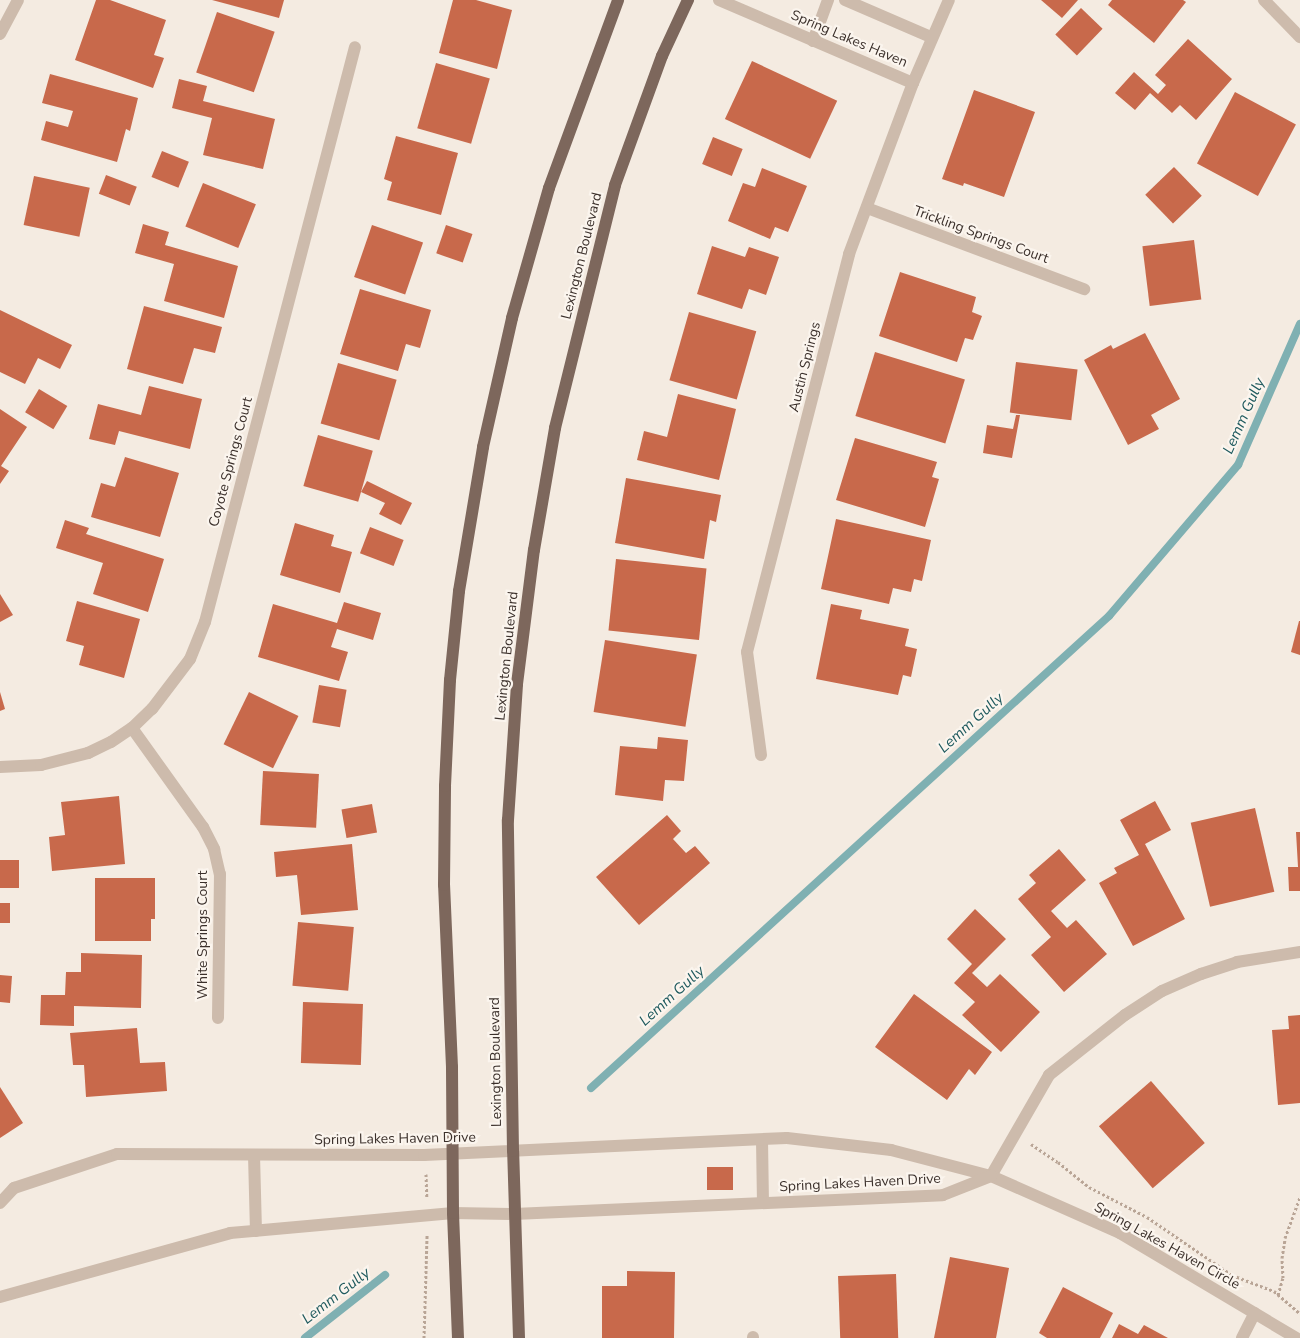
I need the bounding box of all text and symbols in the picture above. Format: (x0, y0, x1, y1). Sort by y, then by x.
street label: Spring Lakes Haven (788, 7, 910, 71)
street label: Lexington Boulevard (558, 191, 606, 321)
street label: Trickling Springs Court (911, 203, 1051, 267)
street label: Austin Springs (786, 320, 824, 414)
water label: Lemm Gully (1219, 375, 1269, 457)
street label: Coyote Springs Court (206, 395, 256, 529)
street label: Lexington Boulevard (492, 591, 522, 721)
water label: Lemm Gully (935, 689, 1007, 757)
street label: White Springs Court (195, 871, 211, 999)
water label: Lemm Gully (636, 962, 708, 1030)
street label: Lexington Boulevard (486, 997, 506, 1127)
street label: Spring Lakes Haven Drive (314, 1129, 476, 1149)
street label: Spring Lakes Haven Drive (779, 1170, 941, 1196)
street label: Spring Lakes Haven Circle (1091, 1199, 1243, 1293)
water label: Lemm Gully (298, 1264, 374, 1328)

